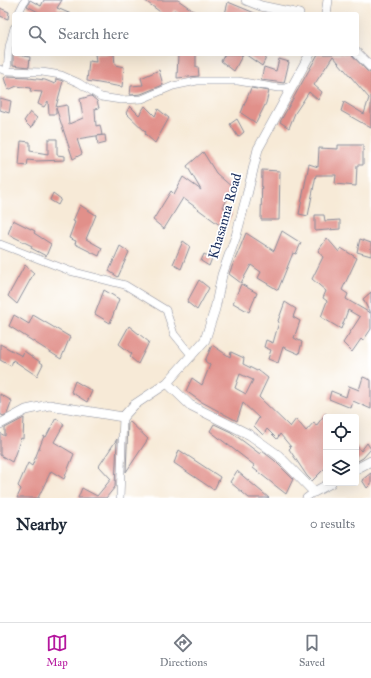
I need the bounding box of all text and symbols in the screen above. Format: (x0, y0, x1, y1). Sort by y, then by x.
search box (12, 12, 359, 56)
icon: search (26, 23, 48, 45)
text: Search here (58, 25, 129, 43)
street label: Khasanna Road (205, 171, 245, 261)
map controls (323, 414, 359, 486)
button: locate (323, 414, 359, 450)
button: layers (323, 450, 359, 486)
text: Nearby (16, 514, 67, 535)
text: 0 results (310, 516, 355, 532)
tab: Map (46, 632, 68, 669)
tab: Directions (160, 632, 207, 669)
tab: Saved (299, 632, 325, 669)

